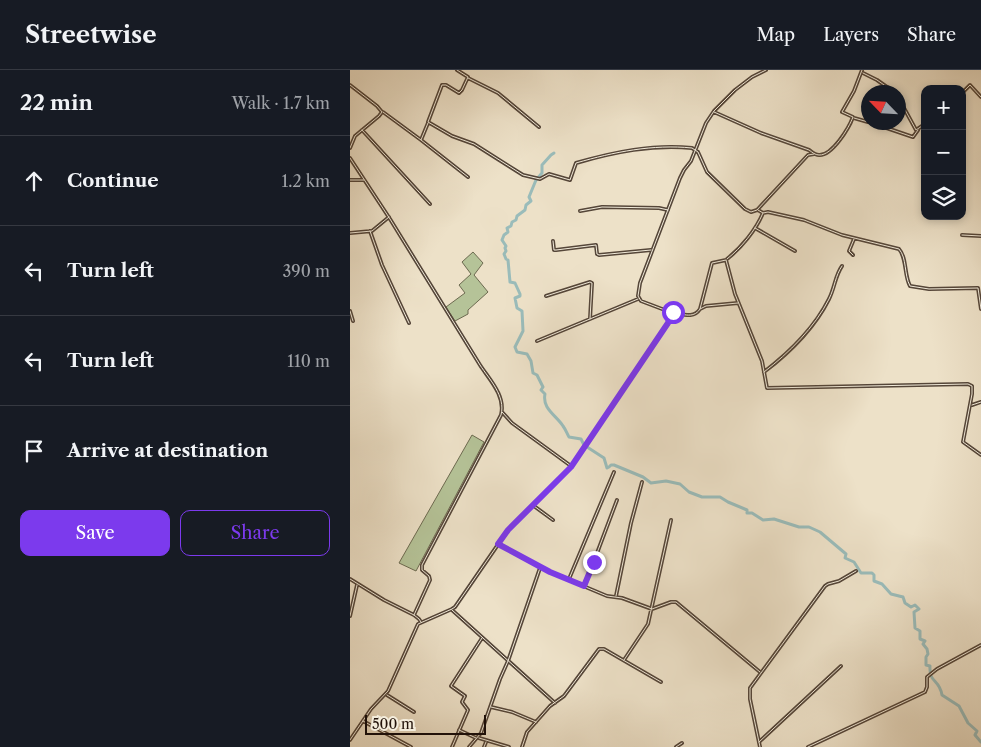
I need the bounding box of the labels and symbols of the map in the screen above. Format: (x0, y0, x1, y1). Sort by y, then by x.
north arrow (861, 85, 906, 130)
route start (662, 301, 685, 324)
route end (583, 551, 606, 574)
scale bar (365, 712, 486, 735)

